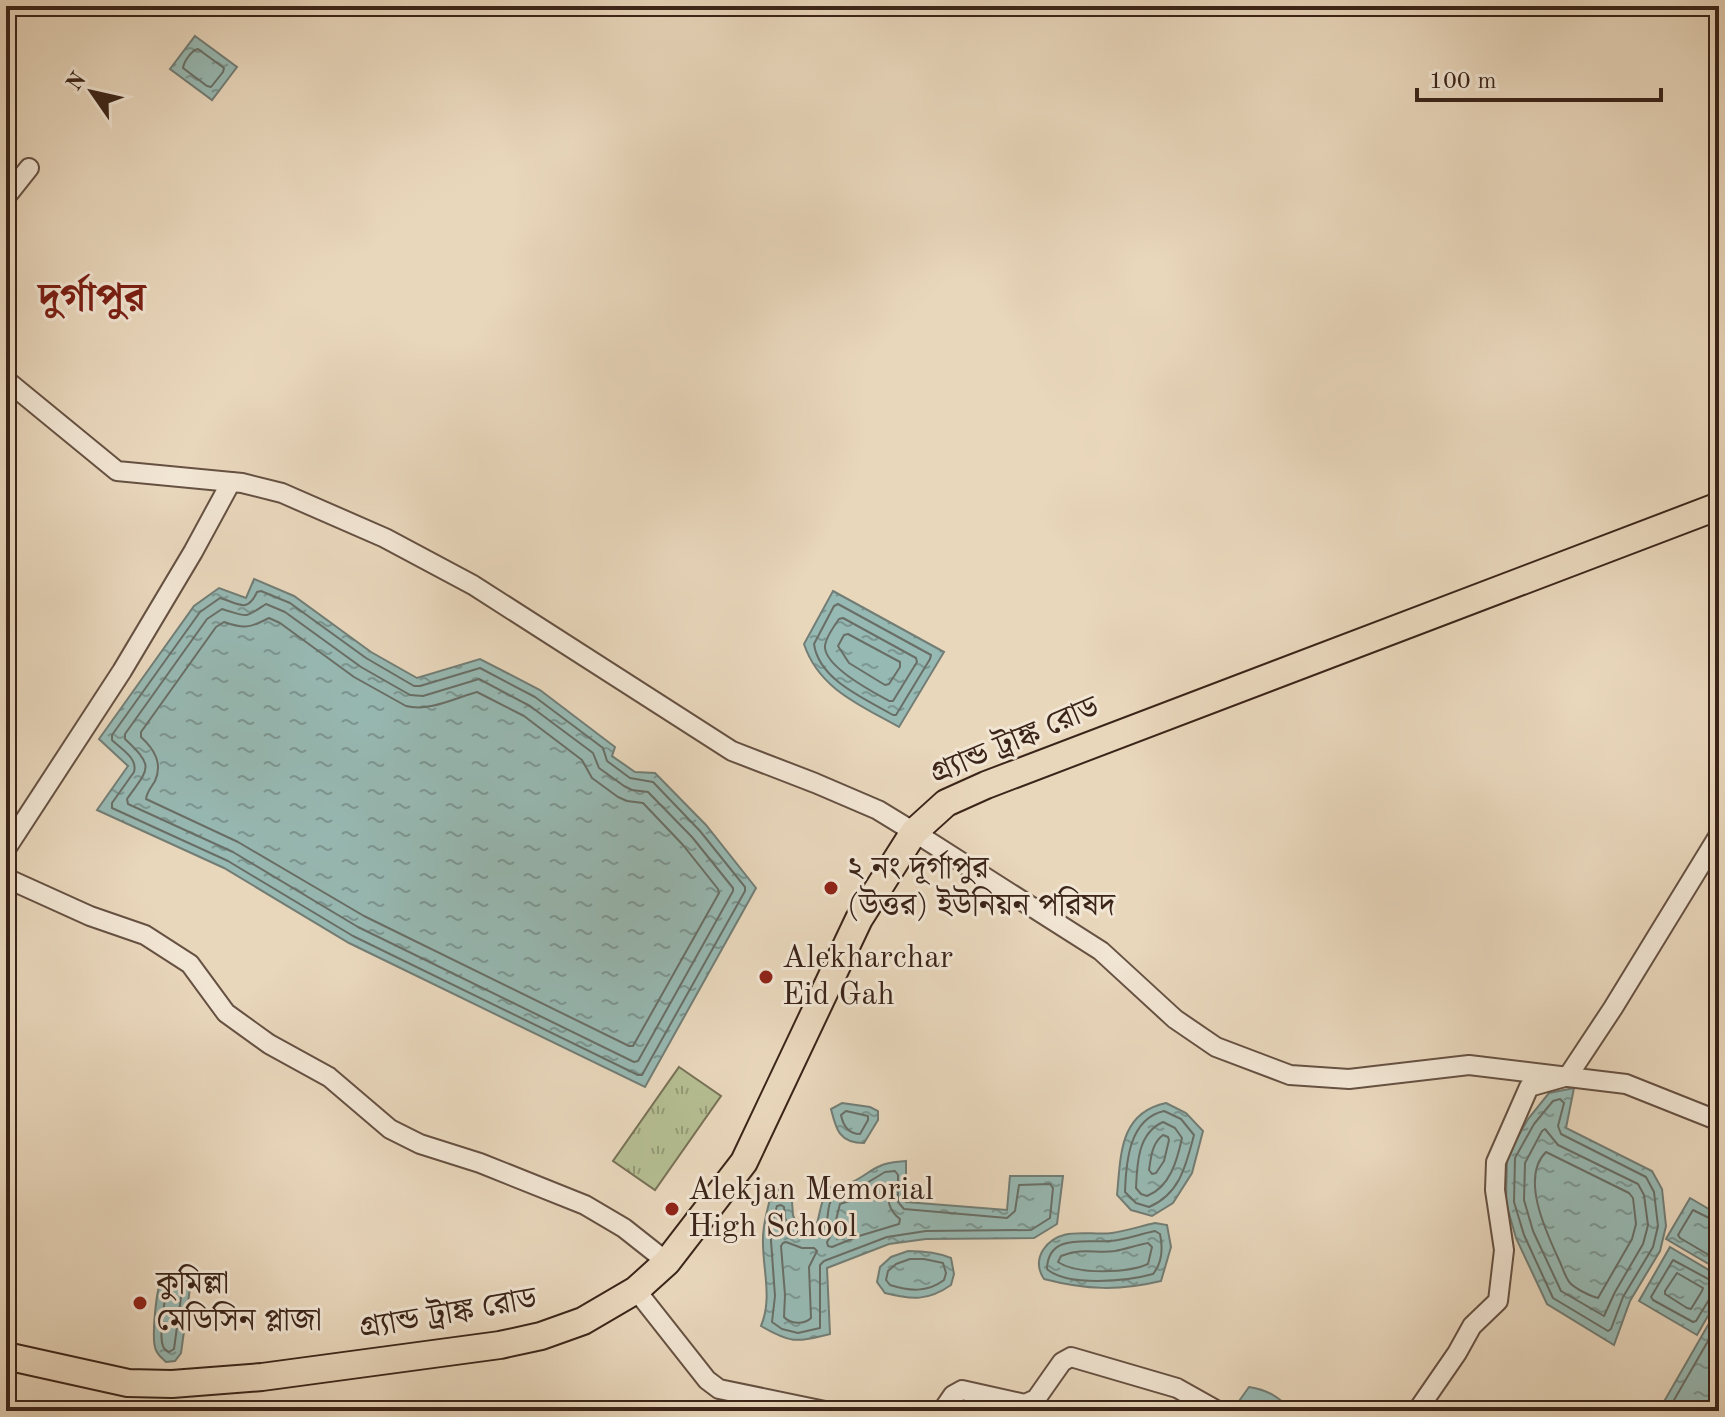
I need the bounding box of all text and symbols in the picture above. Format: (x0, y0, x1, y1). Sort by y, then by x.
north arrow (52, 52, 132, 132)
scale bar (1417, 52, 1661, 102)
text: N (63, 69, 91, 95)
text: 100 m (1429, 70, 1497, 94)
district label: দুর্গাপুর (36, 273, 148, 320)
street label: গ্র্যান্ড ট্রাঙ্ক রোড (924, 686, 1105, 792)
place label: ২ নং দূর্গাপুর (উত্তর) ইউনিয়ন পরিষদ (847, 850, 1117, 923)
marker: ২ নং দূর্গাপুর (উত্তর) ইউনিয়ন পরিষদ (822, 879, 840, 897)
place label: Alekharchar Eid Gah (782, 943, 953, 1012)
marker: Alekharchar Eid Gah (757, 968, 775, 986)
place label: Alekjan Memorial High School (688, 1175, 934, 1244)
marker: Alekjan Memorial High School (663, 1200, 681, 1218)
place label: কুমিল্লা মেডিসিন প্লাজা (155, 1264, 322, 1338)
street label: গ্র্যান্ড ট্রাঙ্ক রোড (356, 1278, 540, 1346)
marker: কুমিল্লা মেডিসিন প্লাজা (131, 1294, 149, 1312)

